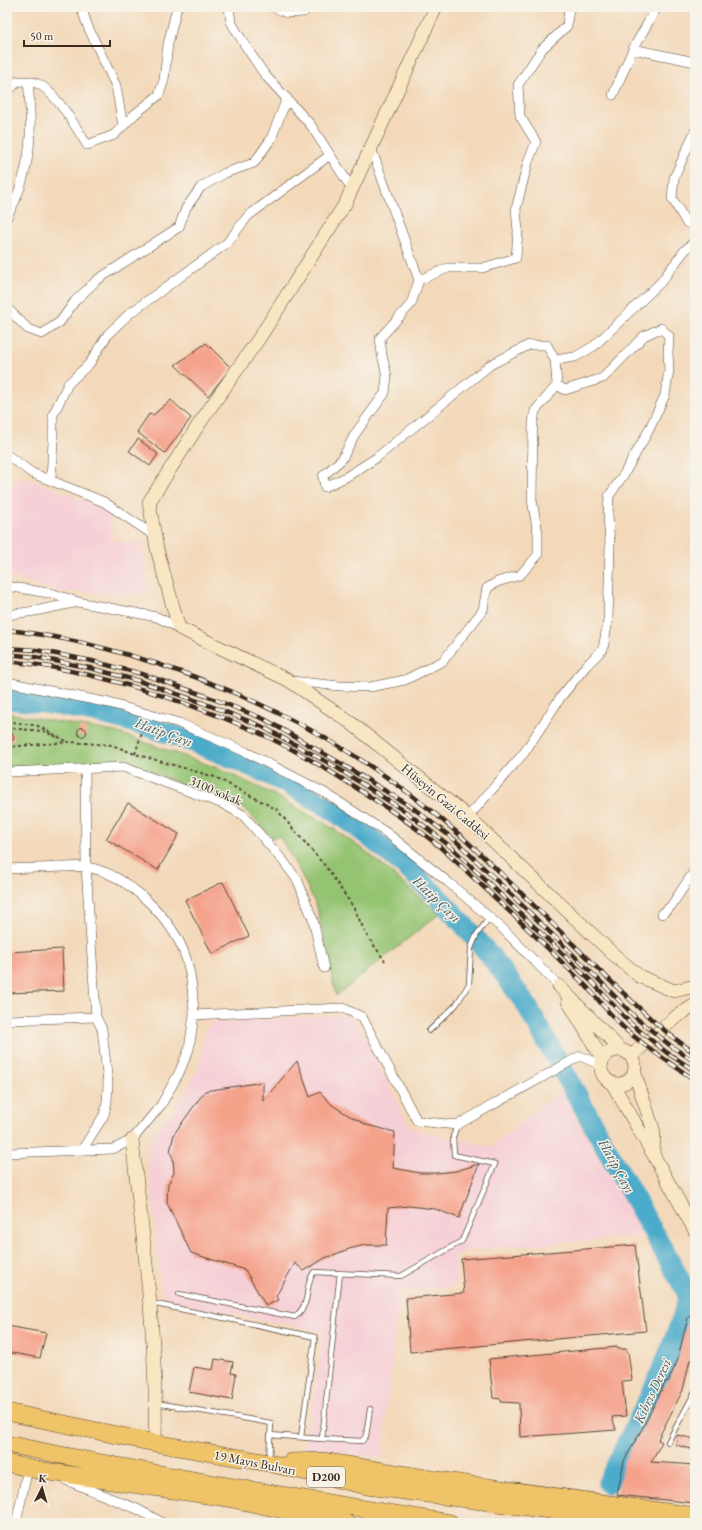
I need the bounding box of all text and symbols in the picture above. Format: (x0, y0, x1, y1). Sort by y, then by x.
scale bar (24, 22, 110, 48)
text: 50 m (30, 28, 54, 44)
water label: Hatip Çayı (132, 713, 195, 751)
street label: Hüseyin Gazi Caddesi (398, 759, 493, 843)
street label: 3100 sokak (187, 772, 245, 809)
water label: Hatip Çayı (409, 871, 465, 926)
water label: Hatip Çayı (594, 1135, 639, 1196)
water label: Kıbrıs Deresi (629, 1355, 675, 1427)
street label: 19 Mayıs Bulvarı (212, 1446, 297, 1479)
road number: D200 (307, 1467, 345, 1487)
north arrow (22, 1468, 62, 1508)
text: K (38, 1471, 48, 1485)

